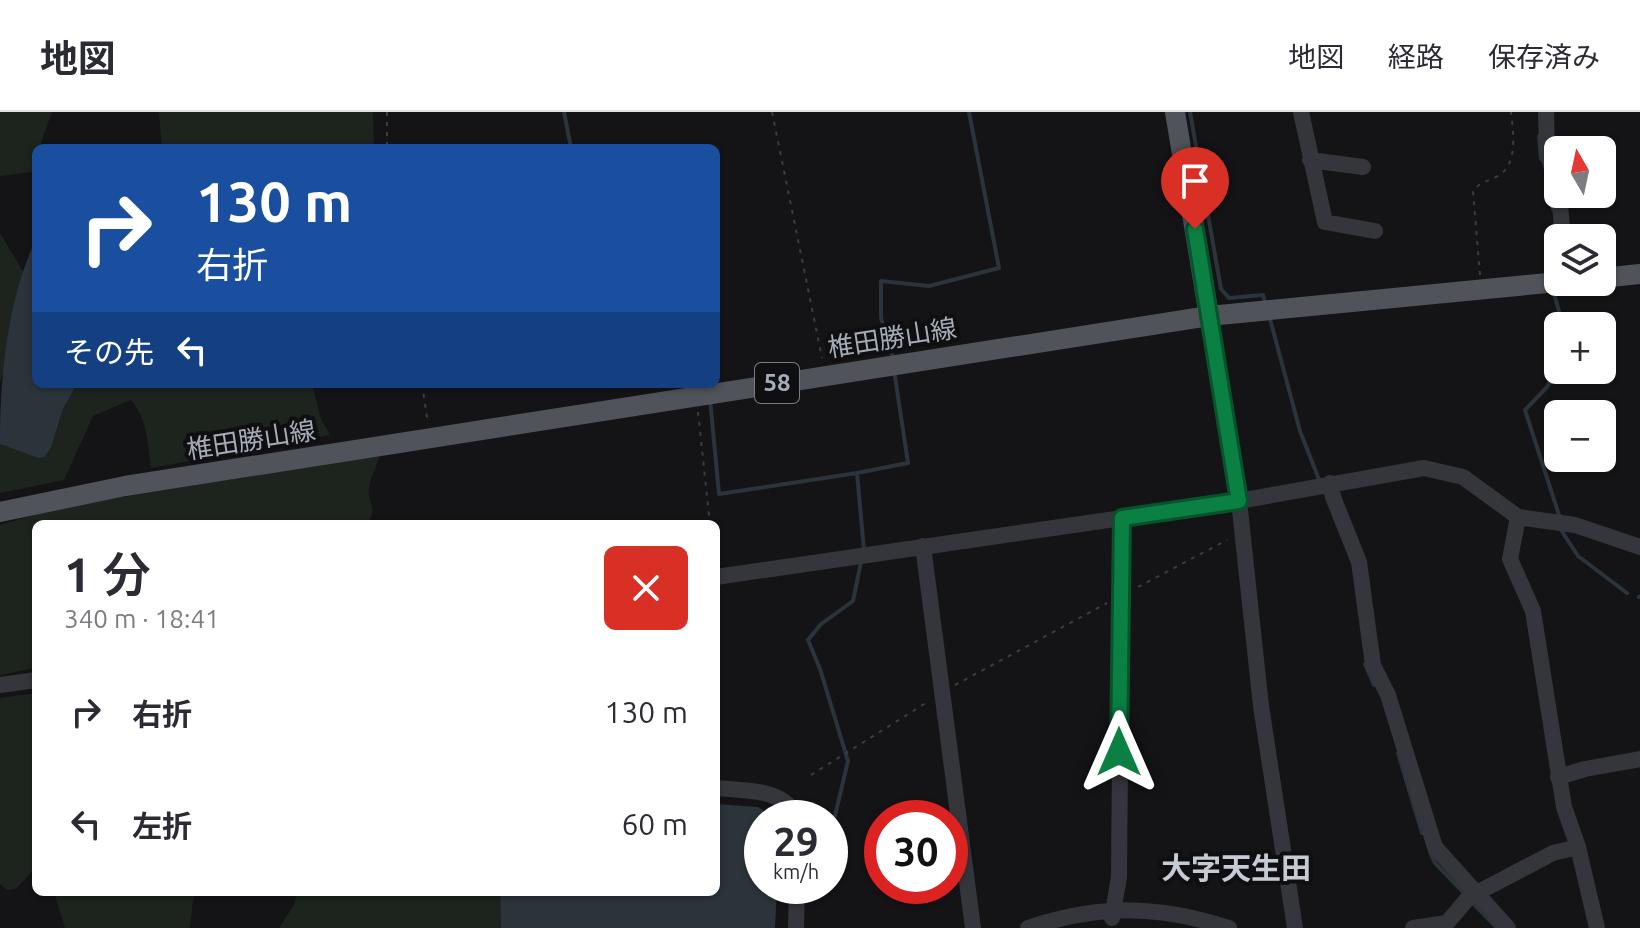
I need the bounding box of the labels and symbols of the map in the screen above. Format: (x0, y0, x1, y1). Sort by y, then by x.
north arrow (1544, 136, 1616, 208)
pin (1161, 147, 1229, 229)
street label: 椎田勝山線 (825, 313, 958, 362)
road number: 58 (755, 363, 799, 403)
street label: 椎田勝山線 (184, 415, 317, 464)
position arrow (1077, 710, 1161, 794)
speed limit sign: 30 (864, 800, 968, 904)
district label: 大字天生田 (1161, 851, 1311, 885)

